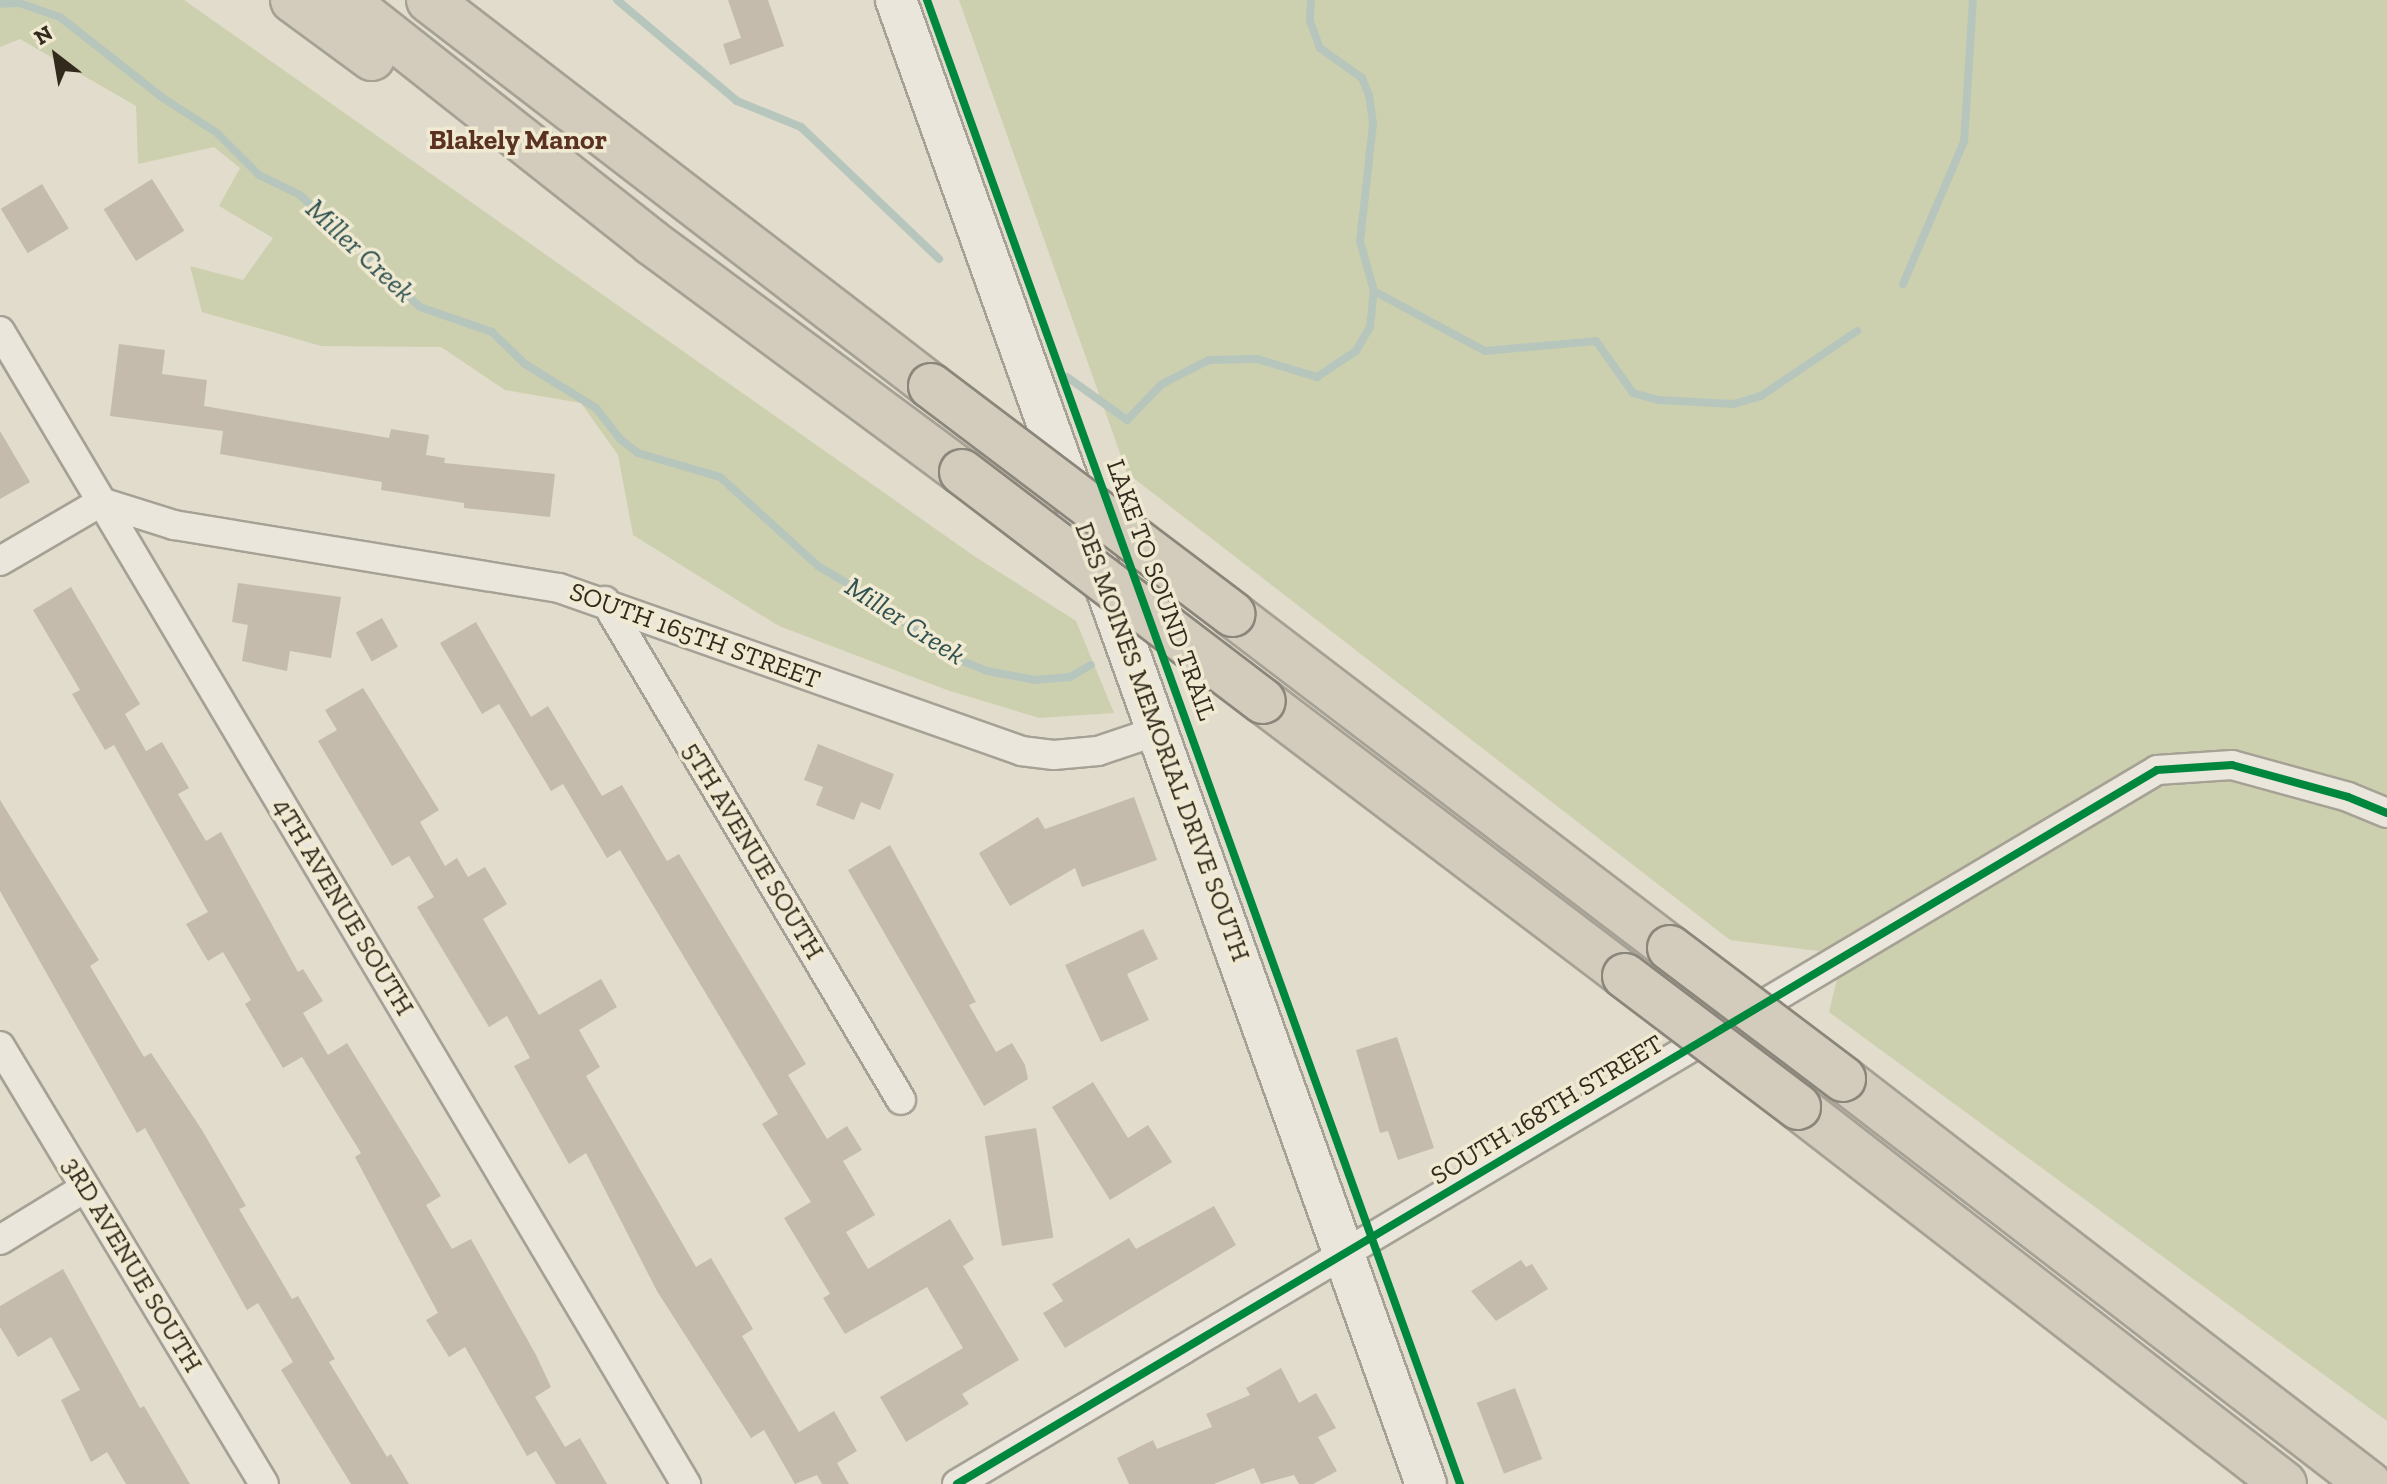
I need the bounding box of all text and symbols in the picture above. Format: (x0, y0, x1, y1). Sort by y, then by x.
north arrow (16, 16, 96, 96)
text: N (29, 19, 57, 51)
district label: Blakely Manor (429, 123, 607, 157)
water label: Miller Creek (299, 192, 421, 310)
street label: LAKE TO SOUND TRAIL (1099, 455, 1223, 725)
street label: DES MOINES MEMORIAL DRIVE SOUTH (1068, 518, 1256, 966)
water label: Miller Creek (839, 570, 971, 672)
street label: SOUTH 165TH STREET (565, 576, 825, 696)
street label: 5TH AVENUE SOUTH (676, 737, 830, 965)
street label: 4TH AVENUE SOUTH (266, 792, 420, 1022)
street label: SOUTH 168TH STREET (1425, 1028, 1669, 1192)
street label: 3RD AVENUE SOUTH (55, 1151, 209, 1379)

